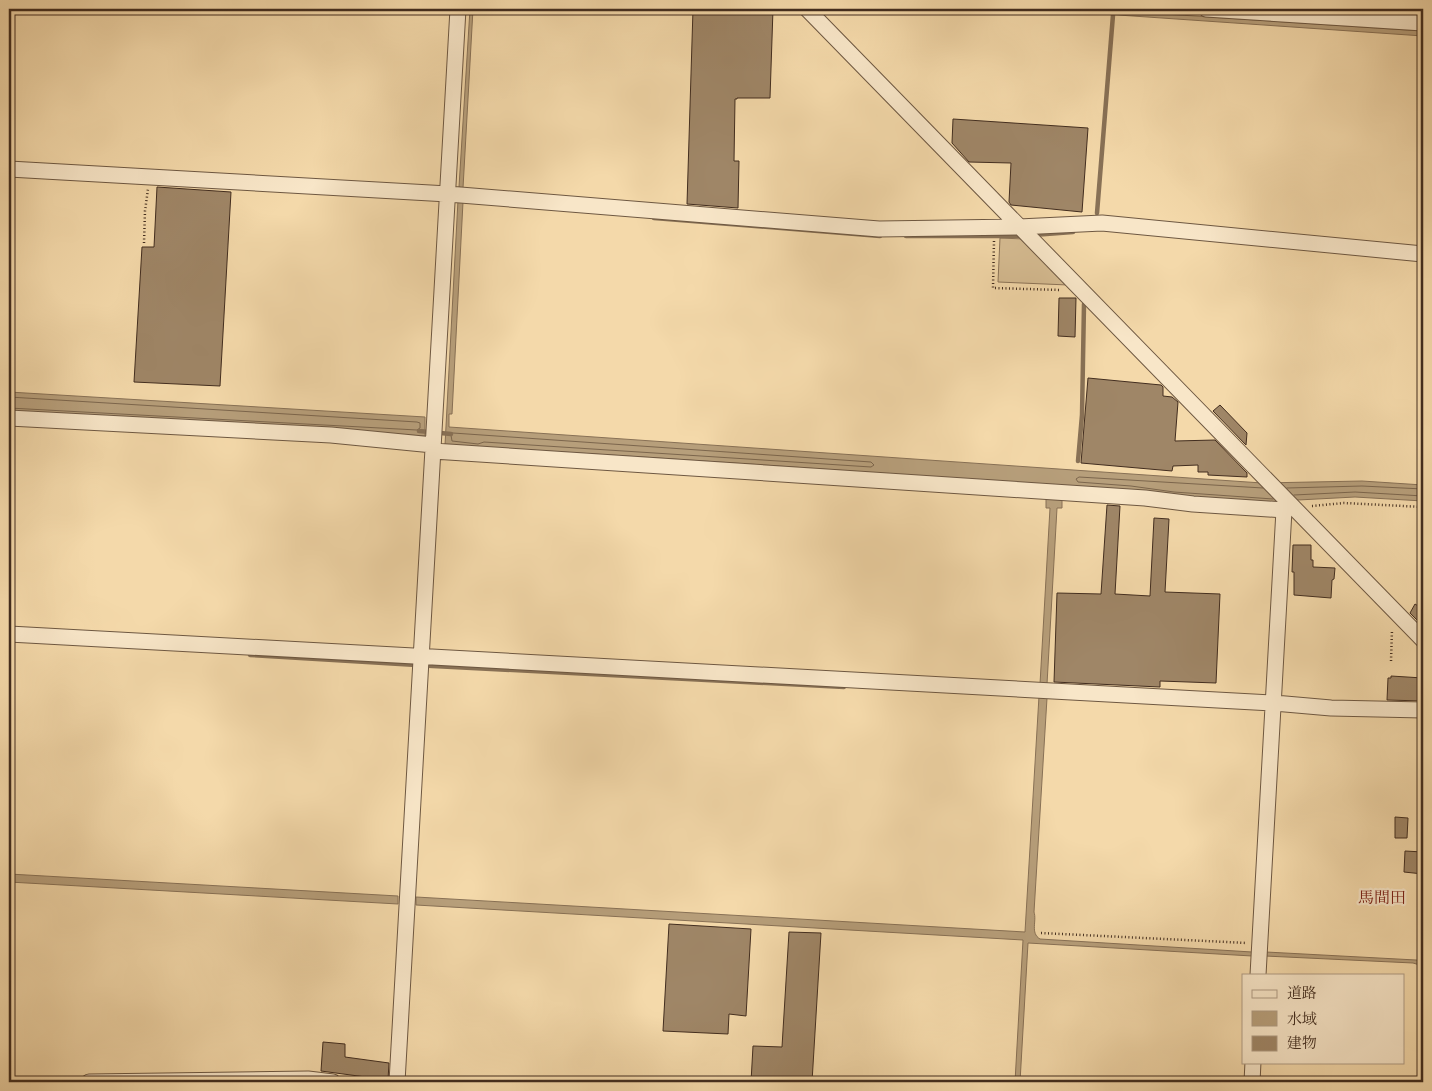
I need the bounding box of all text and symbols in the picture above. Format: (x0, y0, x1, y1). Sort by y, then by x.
district label: 馬間田 (1358, 888, 1406, 907)
legend (1242, 974, 1404, 1064)
text: 道路 (1287, 984, 1317, 1002)
text: 水域 (1287, 1010, 1317, 1028)
text: 建物 (1287, 1034, 1317, 1052)

